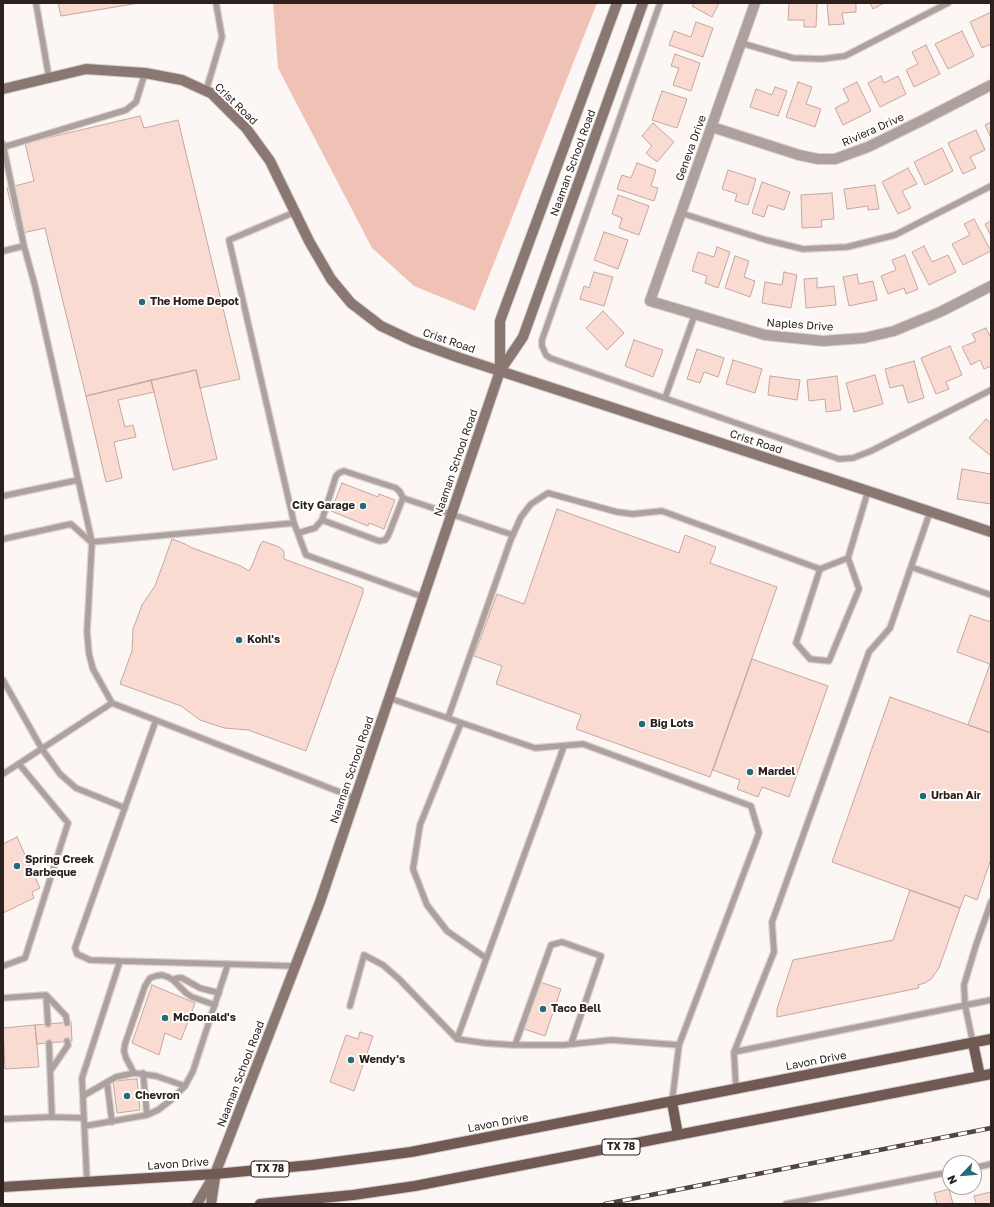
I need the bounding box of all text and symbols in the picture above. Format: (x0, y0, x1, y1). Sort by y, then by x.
street label: Crist Road (212, 80, 260, 128)
street label: Naaman School Road (548, 108, 598, 218)
street label: Riviera Drive (840, 110, 906, 150)
street label: Geneva Drive (673, 113, 709, 183)
place label: The Home Depot (150, 295, 239, 309)
marker: The Home Depot (137, 297, 147, 307)
street label: Naples Drive (766, 316, 834, 334)
street label: Crist Road (421, 326, 477, 356)
street label: Naaman School Road (431, 408, 481, 518)
street label: Crist Road (728, 427, 784, 457)
place label: City Garage (292, 499, 355, 513)
marker: City Garage (358, 501, 368, 511)
place label: Kohl's (247, 633, 280, 647)
marker: Kohl's (234, 635, 244, 645)
street label: Naaman School Road (327, 715, 377, 825)
place label: Big Lots (650, 717, 694, 731)
marker: Big Lots (637, 719, 647, 729)
place label: Mardel (758, 765, 795, 779)
marker: Mardel (745, 767, 755, 777)
place label: Urban Air (931, 789, 981, 803)
marker: Urban Air (918, 791, 928, 801)
place label: Spring Creek Barbeque (25, 853, 94, 879)
marker: Spring Creek Barbeque (12, 861, 22, 871)
place label: Taco Bell (551, 1002, 601, 1016)
marker: Taco Bell (538, 1004, 548, 1014)
place label: McDonald's (173, 1011, 236, 1025)
marker: McDonald's (160, 1013, 170, 1023)
street label: Naaman School Road (215, 1019, 267, 1129)
street label: Lavon Drive (784, 1049, 848, 1073)
place label: Wendy's (359, 1053, 405, 1067)
marker: Wendy's (346, 1055, 356, 1065)
place label: Chevron (135, 1089, 180, 1103)
marker: Chevron (122, 1091, 132, 1101)
street label: Lavon Drive (466, 1111, 530, 1135)
road number: TX 78 (602, 1139, 640, 1155)
street label: Lavon Drive (147, 1155, 209, 1173)
north arrow (942, 1155, 982, 1195)
road number: TX 78 (251, 1161, 289, 1177)
text: N (944, 1173, 959, 1187)

